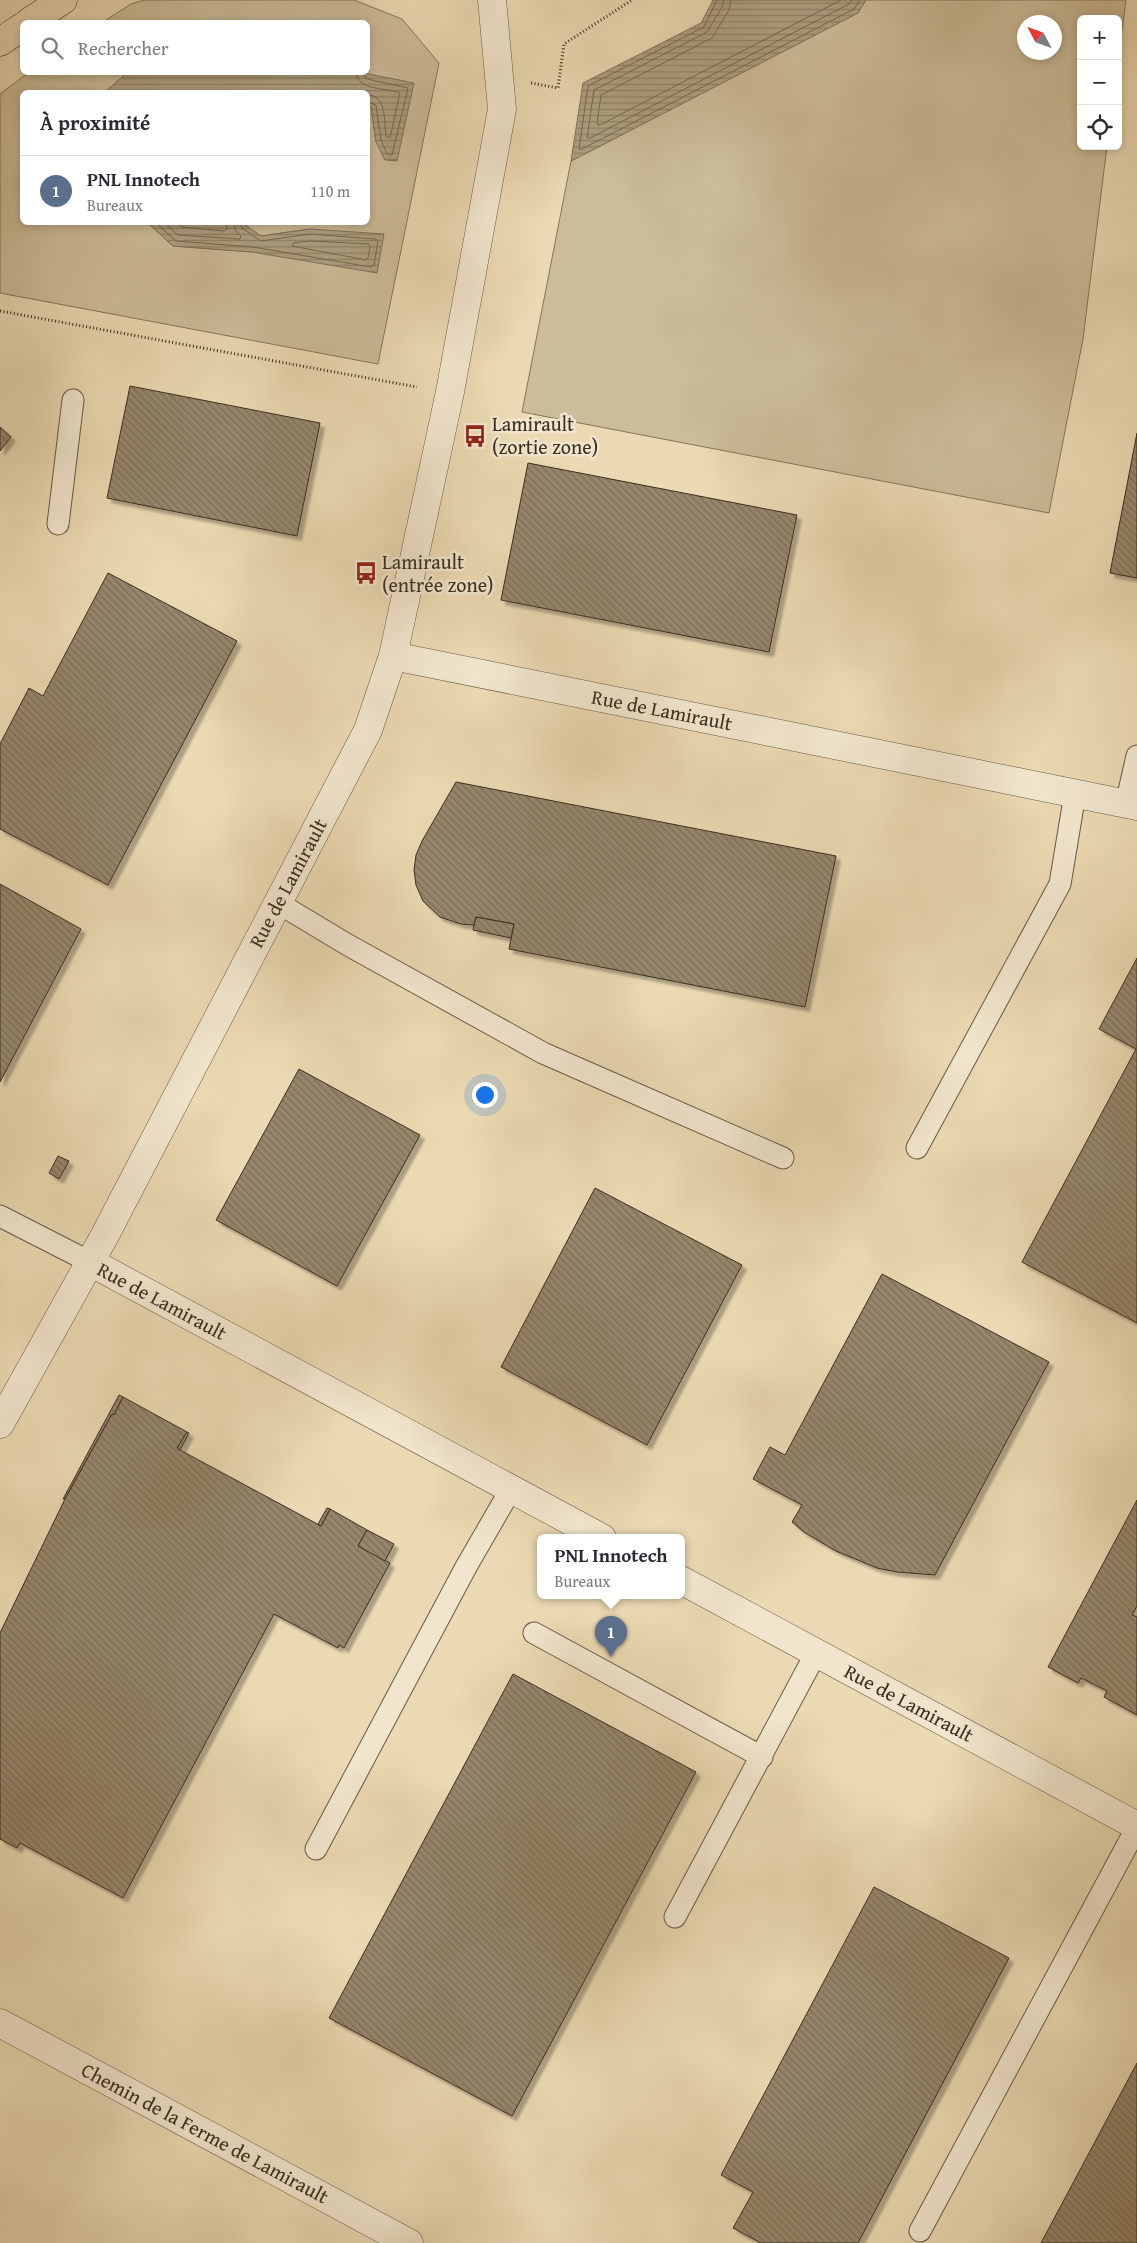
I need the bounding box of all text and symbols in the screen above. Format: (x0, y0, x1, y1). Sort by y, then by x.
north arrow (1017, 15, 1062, 60)
map controls (1077, 15, 1122, 150)
button: + (1077, 15, 1122, 60)
search box (20, 20, 370, 75)
icon: search (38, 34, 66, 62)
text: Rechercher (78, 34, 169, 62)
button: − (1077, 60, 1122, 105)
button: locate (1077, 105, 1122, 150)
text: À proximité (40, 107, 150, 138)
text: PNL Innotech (87, 165, 200, 193)
text: 1 (52, 179, 60, 203)
text: 110 m (310, 179, 350, 203)
text: Bureaux (87, 193, 143, 217)
place label: Lamirault (zortie zone) (492, 409, 598, 461)
bus stop icon: Lamirault (zortie zone) (462, 423, 488, 449)
place label: Lamirault (entrée zone) (382, 547, 494, 599)
bus stop icon: Lamirault (entrée zone) (353, 560, 379, 586)
street label: Rue de Lamirault (589, 682, 735, 737)
street label: Rue de Lamirault (241, 813, 334, 953)
your location (472, 1082, 498, 1108)
street label: Rue de Lamirault (92, 1254, 232, 1347)
popup (537, 1534, 685, 1599)
text: PNL Innotech (554, 1541, 668, 1569)
text: Bureaux (554, 1569, 610, 1593)
pin: 1 (595, 1616, 627, 1657)
street label: Rue de Lamirault (839, 1656, 979, 1749)
street label: Chemin de la Ferme de Lamirault (76, 2055, 334, 2210)

